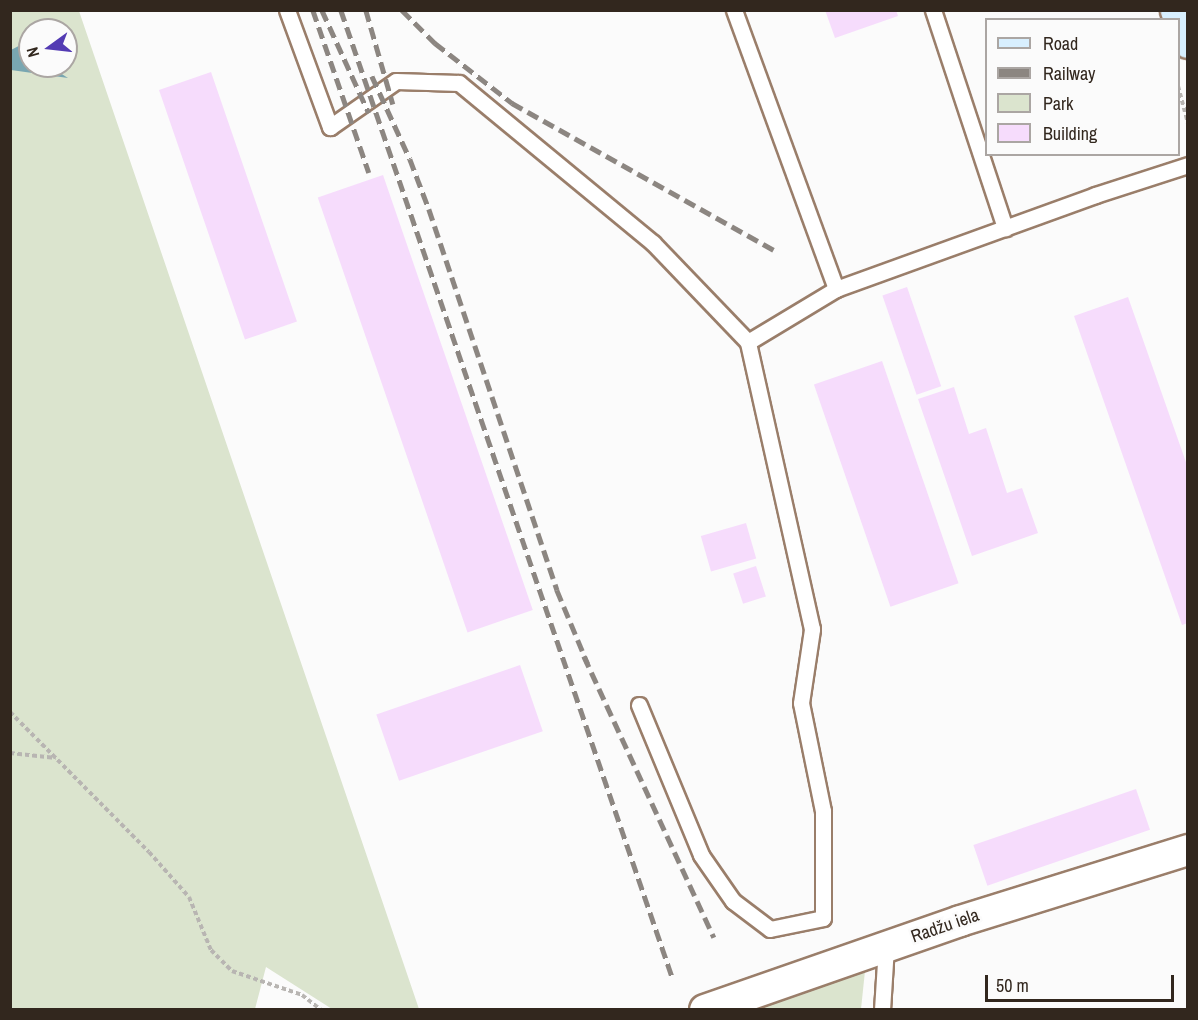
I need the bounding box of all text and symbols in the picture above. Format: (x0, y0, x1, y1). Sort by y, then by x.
north arrow (18, 18, 78, 78)
legend (985, 18, 1180, 156)
text: Road (1043, 31, 1078, 56)
text: N (21, 45, 44, 60)
text: Railway (1043, 61, 1096, 86)
text: Park (1043, 91, 1073, 116)
text: Building (1043, 121, 1097, 146)
street label: Radžu iela (908, 904, 982, 948)
scale bar (988, 963, 1177, 1001)
text: 50 m (996, 973, 1029, 998)

